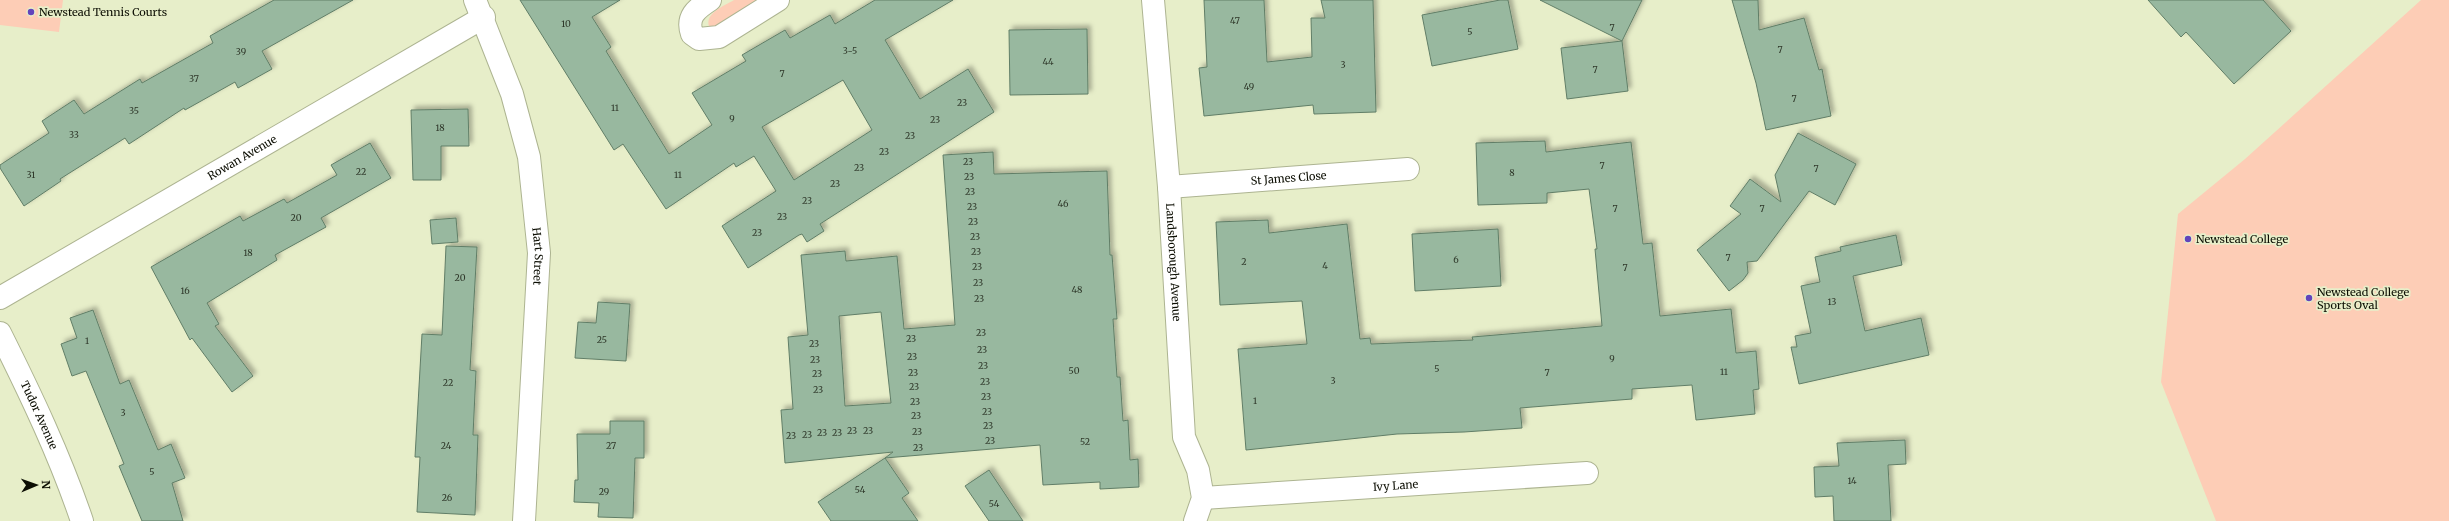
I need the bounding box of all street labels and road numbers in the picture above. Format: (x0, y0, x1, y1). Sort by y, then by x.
street label: Rowan Avenue (205, 132, 279, 183)
street label: St James Close (1250, 168, 1327, 188)
street label: Landsborough Avenue (1163, 203, 1184, 322)
street label: Hart Street (529, 227, 546, 286)
street label: Tudor Avenue (18, 379, 61, 452)
street label: Ivy Lane (1372, 477, 1419, 494)

